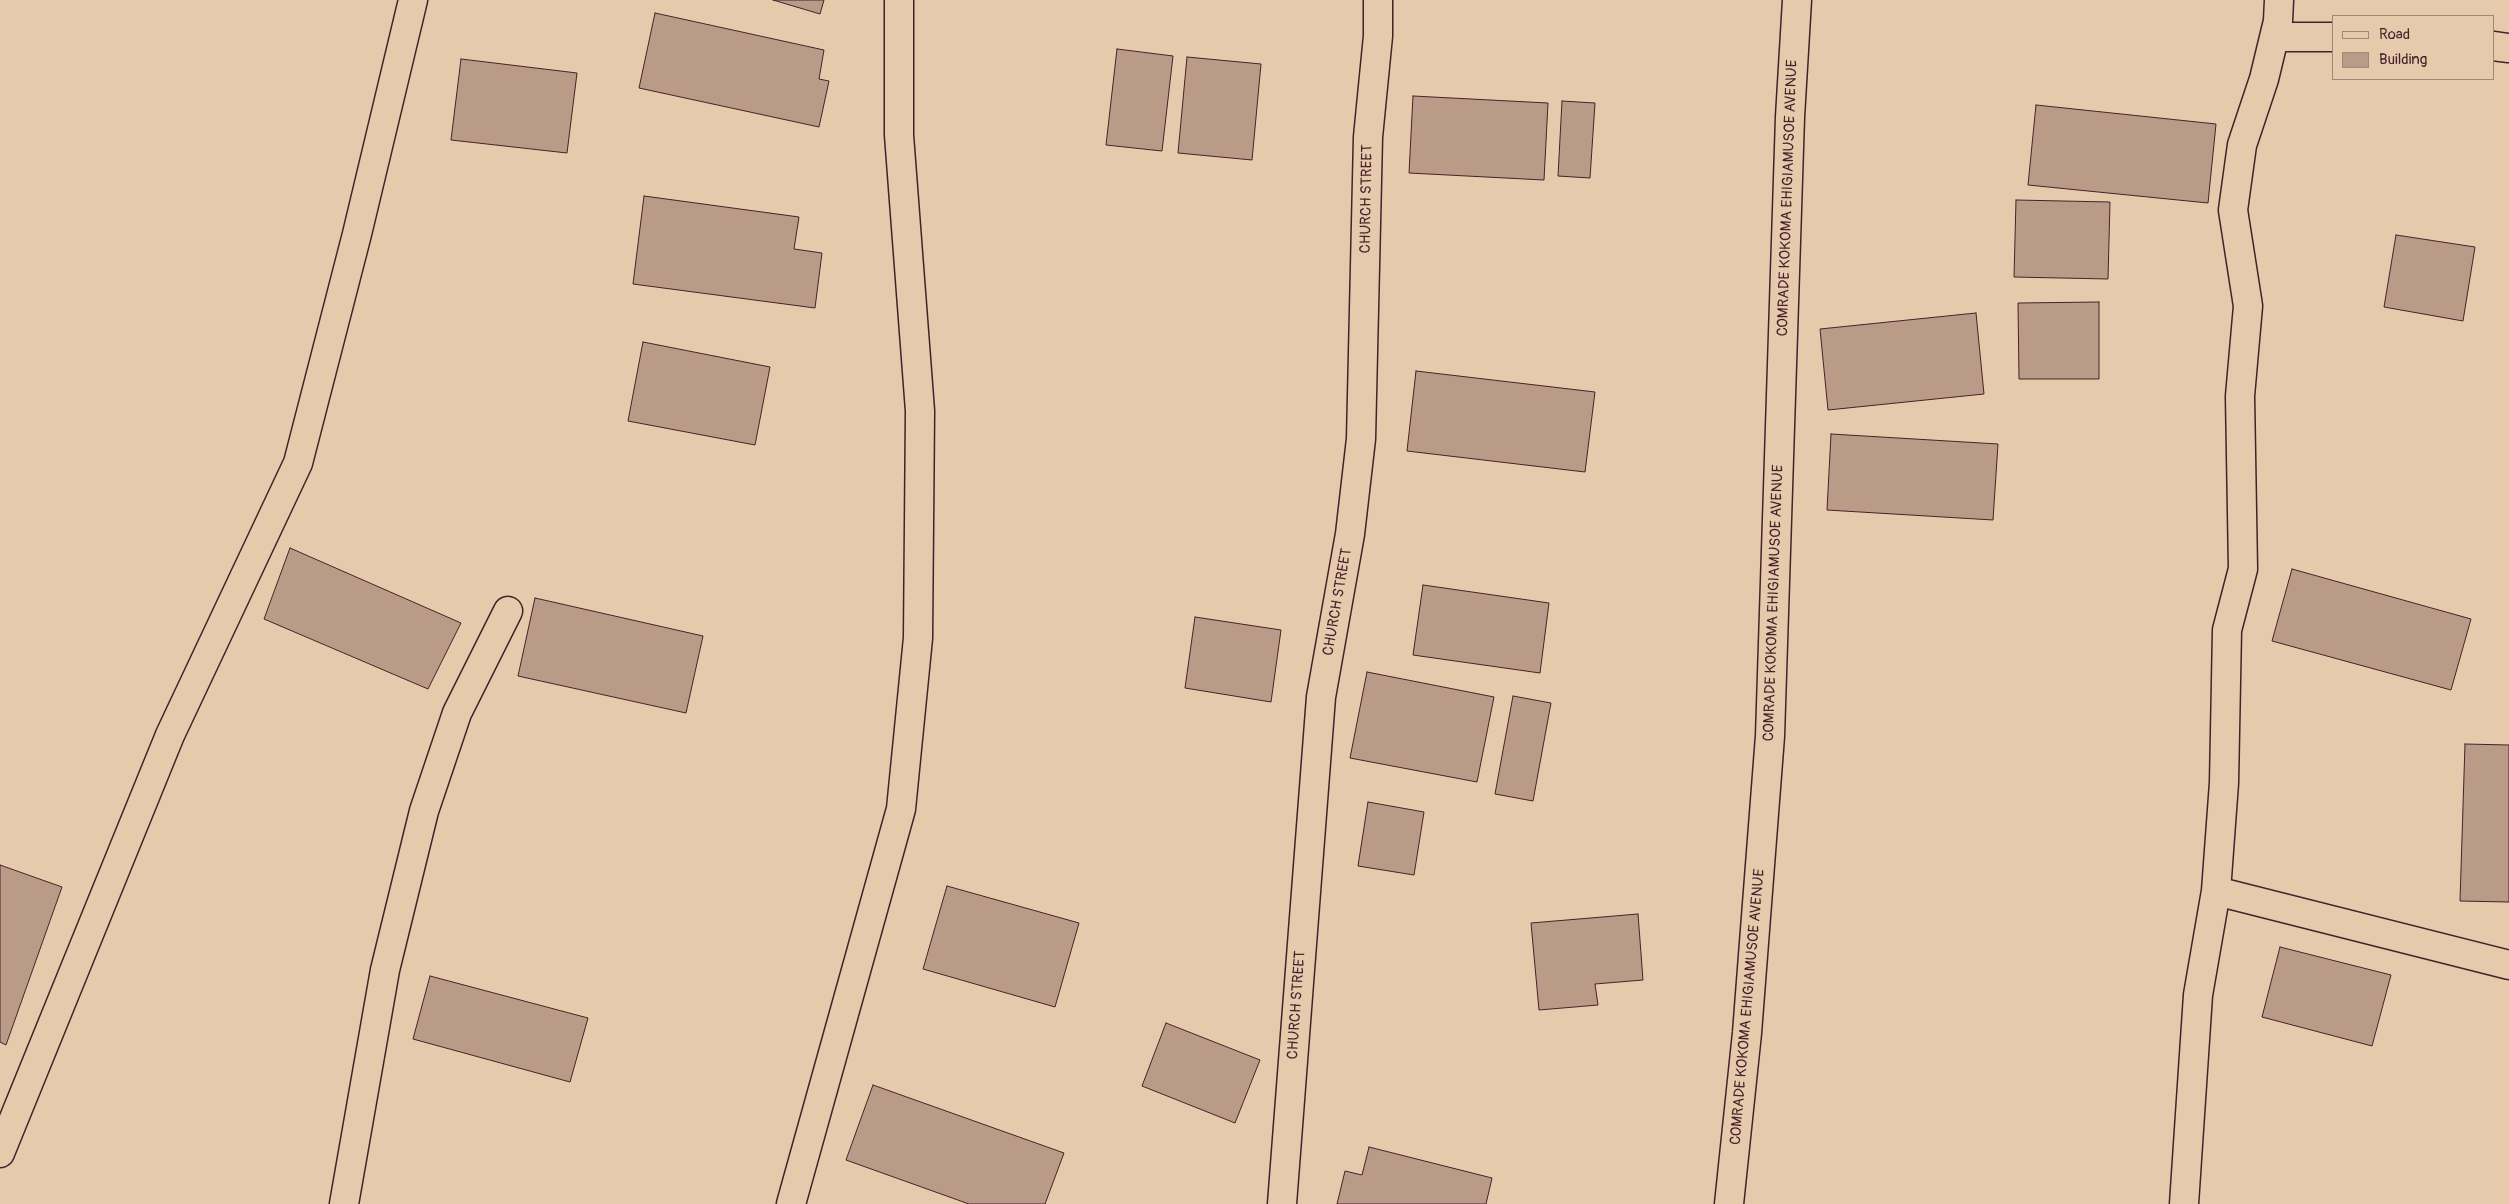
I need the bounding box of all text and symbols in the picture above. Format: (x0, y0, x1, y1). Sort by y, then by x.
legend (2332, 15, 2494, 80)
text: Road (2379, 25, 2410, 44)
text: Building (2379, 50, 2427, 69)
street label: COMRADE KOKOMA EHIGIAMUSOE AVENUE (1774, 59, 1802, 337)
street label: CHURCH STREET (1357, 144, 1377, 254)
street label: COMRADE KOKOMA EHIGIAMUSOE AVENUE (1760, 464, 1788, 742)
street label: CHURCH STREET (1320, 547, 1356, 657)
street label: COMRADE KOKOMA EHIGIAMUSOE AVENUE (1727, 868, 1769, 1146)
street label: CHURCH STREET (1284, 950, 1310, 1060)

